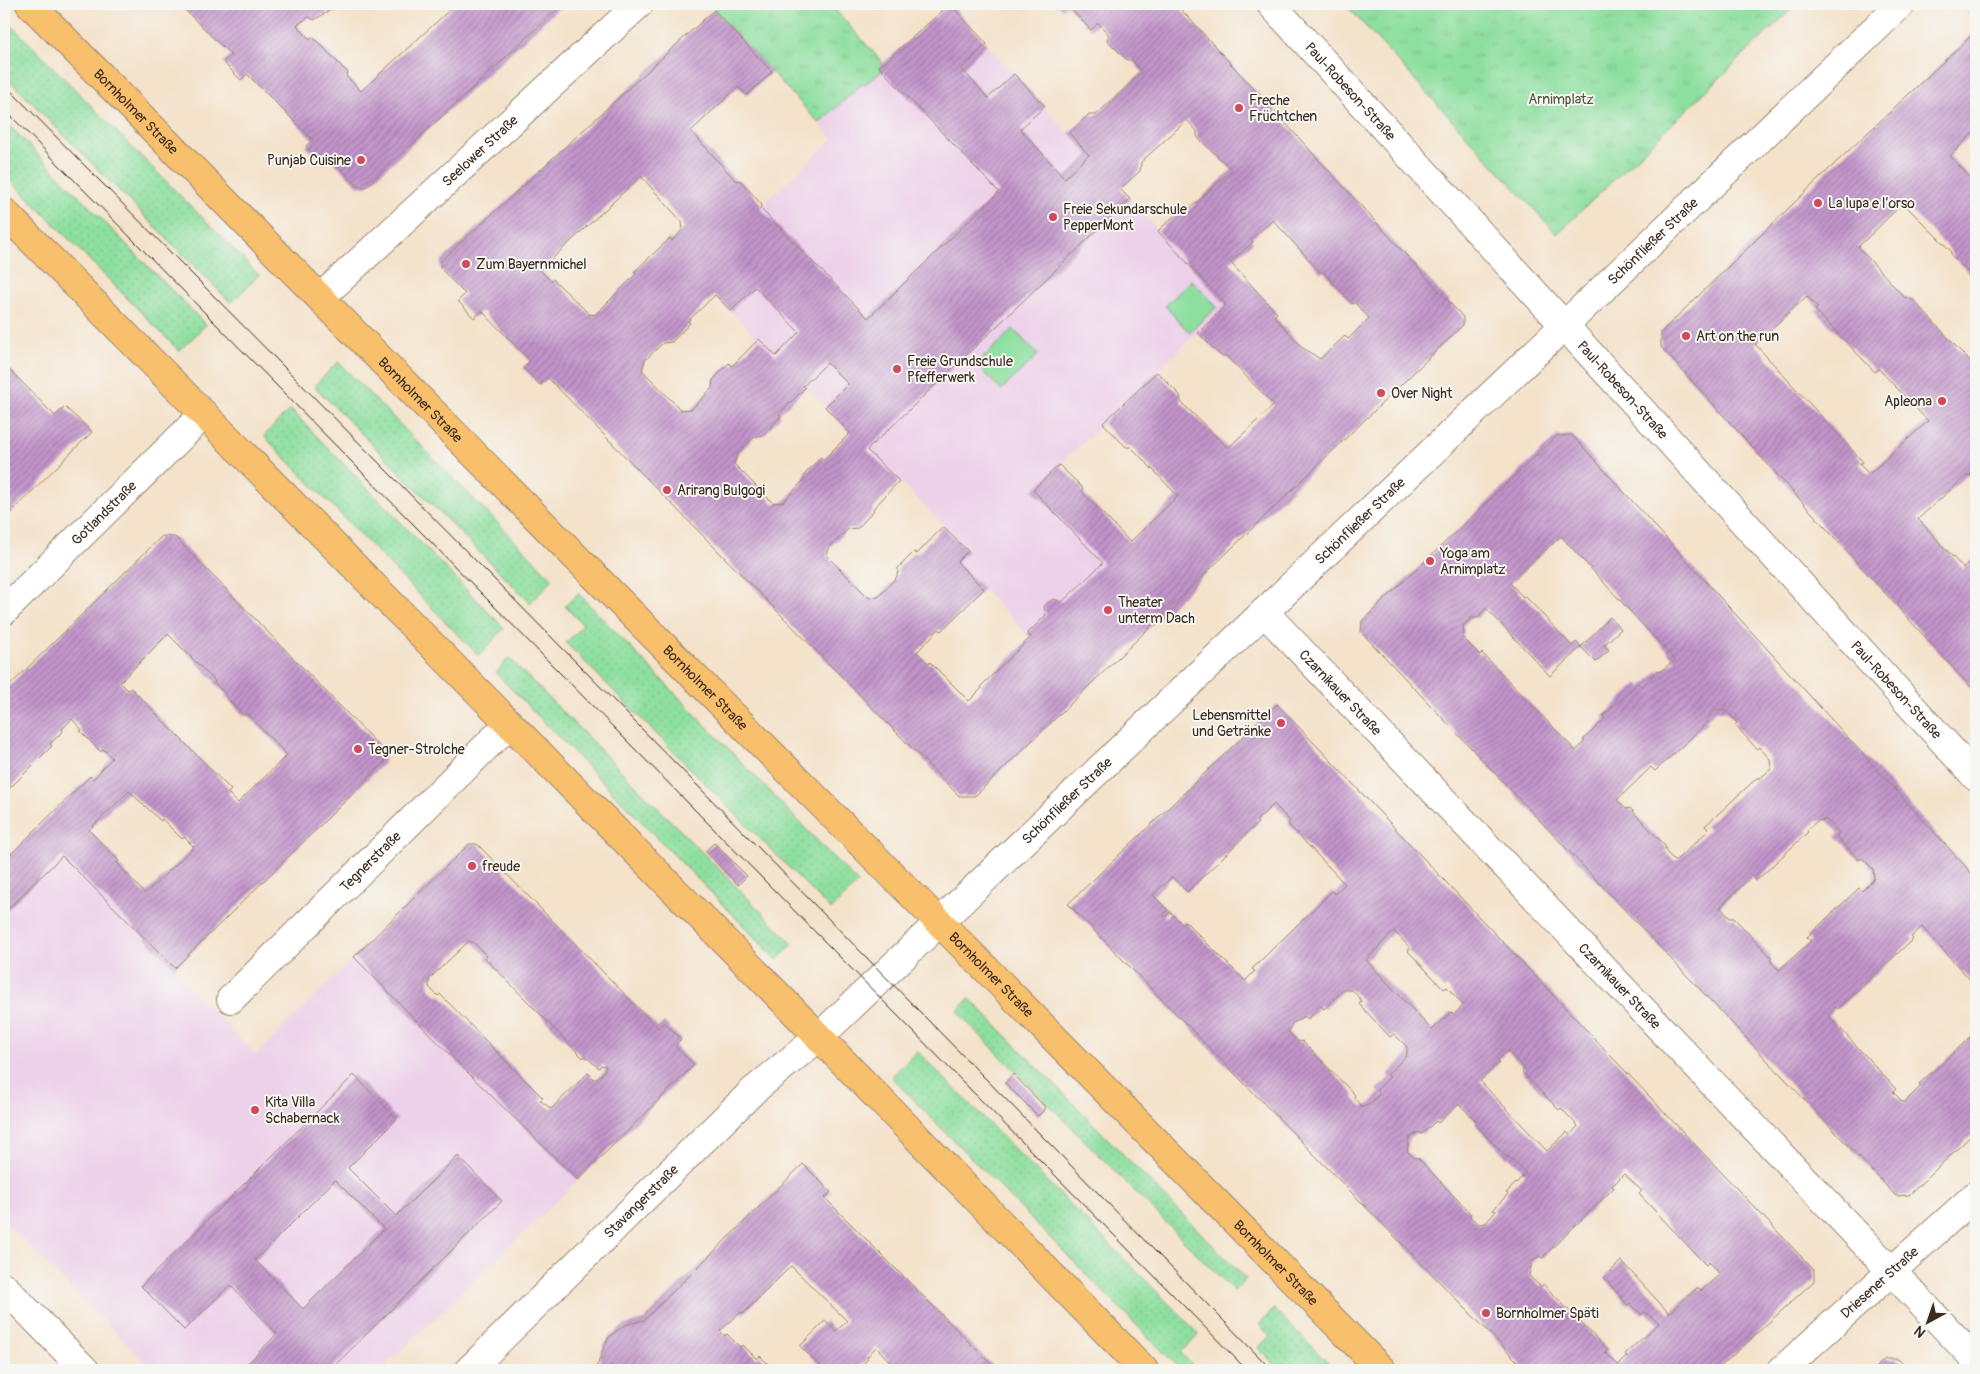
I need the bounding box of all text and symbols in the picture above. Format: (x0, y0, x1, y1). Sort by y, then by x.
street label: Paul-Robeson-Straße (1301, 39, 1399, 144)
street label: Bornholmer Straße (90, 66, 182, 158)
park label: Arnimplatz (1528, 91, 1594, 108)
place label: Freche Früchtchen (1249, 92, 1317, 125)
marker: Freche Früchtchen (1233, 102, 1245, 114)
street label: Seelower Straße (439, 112, 522, 190)
place label: Punjab Cuisine (267, 152, 351, 169)
marker: Punjab Cuisine (355, 154, 367, 166)
street label: Schönfließer Straße (1604, 194, 1702, 288)
place label: La lupa e l’orso (1828, 195, 1915, 212)
marker: La lupa e l’orso (1812, 197, 1824, 209)
place label: Freie Sekundarschule PepperMont (1063, 201, 1187, 234)
marker: Freie Sekundarschule PepperMont (1047, 211, 1059, 223)
place label: Zum Bayernmichel (476, 256, 587, 273)
marker: Zum Bayernmichel (460, 258, 472, 270)
place label: Art on the run (1696, 328, 1779, 345)
marker: Art on the run (1680, 330, 1692, 342)
street label: Paul-Robeson-Straße (1573, 338, 1671, 443)
place label: Freie Grundschule Pfefferwerk (907, 353, 1013, 386)
street label: Bornholmer Straße (374, 354, 466, 446)
marker: Freie Grundschule Pfefferwerk (891, 363, 903, 375)
place label: Over Night (1391, 385, 1453, 402)
marker: Over Night (1375, 387, 1387, 399)
place label: Apleona (1884, 393, 1932, 410)
marker: Apleona (1936, 395, 1948, 407)
street label: Schönfließer Straße (1311, 474, 1409, 568)
street label: Gotlandstraße (68, 477, 140, 549)
place label: Arirang Bulgogi (677, 482, 766, 499)
marker: Arirang Bulgogi (661, 484, 673, 496)
place label: Yoga am Arnimplatz (1439, 545, 1506, 578)
marker: Yoga am Arnimplatz (1424, 555, 1436, 567)
place label: Theater unterm Dach (1118, 594, 1195, 627)
marker: Theater unterm Dach (1102, 604, 1114, 616)
street label: Paul-Robeson-Straße (1847, 637, 1945, 743)
street label: Bornholmer Straße (659, 642, 751, 734)
street label: Czarnikauer Straße (1295, 646, 1385, 739)
place label: Lebensmittel und Getränke (1192, 707, 1271, 740)
marker: Lebensmittel und Getränke (1275, 717, 1287, 729)
place label: Tegner-Strolche (368, 741, 465, 758)
marker: Tegner-Strolche (352, 743, 364, 755)
street label: Schönfließer Straße (1018, 754, 1116, 848)
street label: Tegnerstraße (337, 828, 405, 895)
place label: freude (482, 858, 520, 875)
marker: freude (466, 860, 478, 872)
street label: Bornholmer Straße (945, 929, 1037, 1021)
street label: Czarnikauer Straße (1575, 940, 1664, 1033)
place label: Kita Villa Schabernack (265, 1094, 340, 1127)
marker: Kita Villa Schabernack (249, 1104, 261, 1116)
street label: Stavangerstraße (600, 1161, 682, 1242)
street label: Bornholmer Straße (1230, 1217, 1321, 1309)
street label: Driesener Straße (1837, 1243, 1922, 1322)
north arrow (1902, 1296, 1952, 1346)
place label: Bornholmer Späti (1496, 1305, 1599, 1322)
marker: Bornholmer Späti (1480, 1307, 1492, 1319)
text: N (1911, 1322, 1929, 1341)

